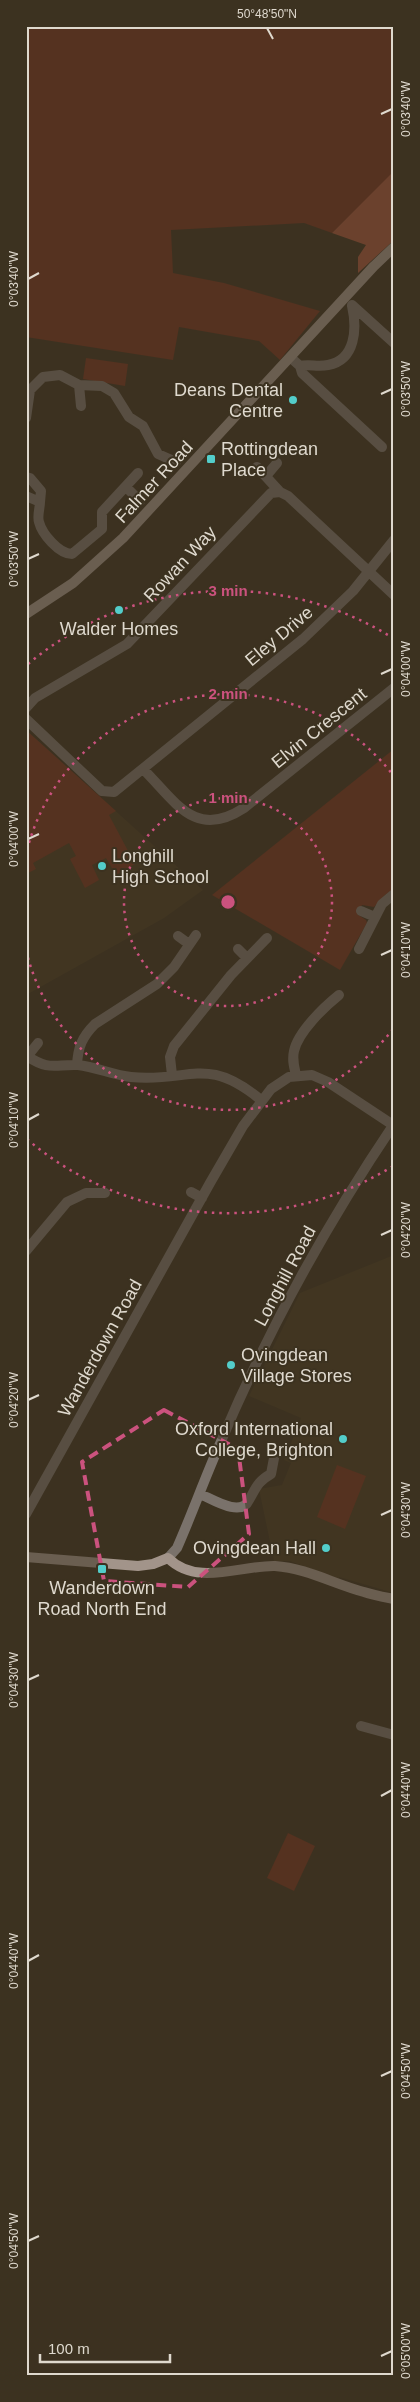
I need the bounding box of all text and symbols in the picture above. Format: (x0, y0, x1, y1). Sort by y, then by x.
text: 50°48'50"N (237, 7, 297, 21)
text: 0°03'40"W (399, 80, 413, 137)
text: 0°03'40"W (7, 250, 21, 307)
text: 0°03'50"W (399, 360, 413, 417)
place label: Deans Dental Centre (174, 380, 283, 421)
marker: Deans Dental Centre (287, 394, 299, 406)
street label: Falmer Road (111, 437, 197, 527)
place label: Rottingdean Place (221, 439, 318, 480)
marker: Rottingdean Place (205, 453, 217, 465)
street label: Rowan Way (140, 522, 220, 606)
text: 0°03'50"W (7, 530, 21, 587)
text: 3 min (208, 582, 248, 599)
street label: Eley Drive (241, 602, 317, 670)
marker: Walder Homes (113, 604, 125, 616)
place label: Walder Homes (60, 619, 178, 639)
text: 0°04'00"W (399, 640, 413, 697)
street label: Elvin Crescent (268, 684, 370, 772)
text: 2 min (208, 685, 248, 702)
text: 1 min (208, 789, 248, 806)
text: 0°04'00"W (7, 810, 21, 867)
place label: Longhill High School (112, 846, 209, 887)
marker: Longhill High School (96, 860, 108, 872)
centre of rings (219, 893, 237, 911)
text: 0°04'10"W (399, 921, 413, 978)
text: 0°04'10"W (7, 1091, 21, 1148)
text: 0°04'20"W (399, 1201, 413, 1258)
street label: Longhill Road (250, 1223, 320, 1329)
street label: Wanderdown Road (54, 1276, 146, 1420)
place label: Ovingdean Village Stores (241, 1345, 352, 1386)
marker: Ovingdean Village Stores (225, 1359, 237, 1371)
text: 0°04'20"W (7, 1371, 21, 1428)
place label: Oxford International College, Brighton (175, 1419, 333, 1460)
marker: Oxford International College, Brighton (337, 1433, 349, 1445)
text: 0°04'30"W (399, 1481, 413, 1538)
place label: Ovingdean Hall (193, 1538, 316, 1558)
marker: Ovingdean Hall (320, 1542, 332, 1554)
marker: Wanderdown Road North End (96, 1563, 108, 1575)
place label: Wanderdown Road North End (37, 1578, 167, 1619)
text: 0°04'30"W (7, 1651, 21, 1708)
text: 0°04'40"W (399, 1761, 413, 1818)
text: 0°04'40"W (7, 1932, 21, 1989)
text: 0°04'50"W (399, 2042, 413, 2099)
text: 0°04'50"W (7, 2212, 21, 2269)
text: 0°05'00"W (399, 2322, 413, 2379)
scale bar (40, 2332, 170, 2364)
text: 100 m (48, 2340, 90, 2357)

